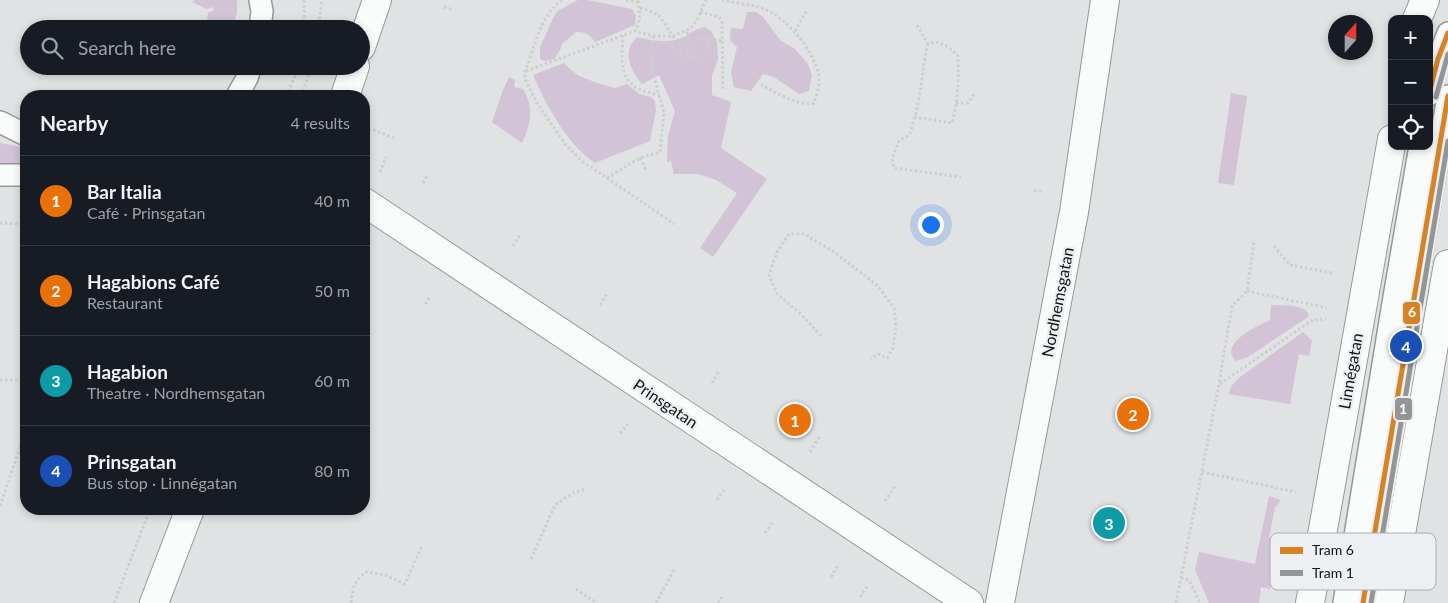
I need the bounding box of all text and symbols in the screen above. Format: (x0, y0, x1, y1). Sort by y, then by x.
north arrow (1328, 15, 1373, 60)
map controls (1388, 15, 1433, 150)
button: + (1388, 15, 1433, 60)
search box (20, 20, 370, 75)
icon: search (38, 34, 66, 62)
text: Search here (78, 36, 176, 59)
button: − (1388, 60, 1433, 105)
button: locate (1388, 105, 1433, 150)
text: Nearby (40, 110, 108, 135)
text: 4 results (290, 113, 350, 132)
text: Bar Italia (87, 180, 162, 203)
text: 1 (51, 191, 61, 210)
text: 40 m (314, 191, 350, 210)
text: Café · Prinsgatan (87, 203, 205, 222)
your location (918, 212, 944, 238)
street label: Nordhemsgatan (1037, 245, 1077, 359)
text: Hagabions Café (87, 270, 220, 293)
text: 2 (51, 281, 61, 300)
text: 50 m (314, 281, 350, 300)
text: Restaurant (87, 293, 163, 312)
line badge: 6 (1402, 301, 1421, 325)
text: 6 (1408, 303, 1416, 320)
pin: 4 (1390, 327, 1422, 365)
street label: Linnégatan (1334, 331, 1366, 411)
text: Hagabion (87, 360, 168, 383)
text: 3 (51, 371, 61, 390)
text: 60 m (314, 371, 350, 390)
street label: Prinsgatan (630, 375, 702, 431)
text: Theatre · Nordhemsgatan (87, 383, 265, 402)
pin: 2 (1117, 395, 1149, 433)
line badge: 1 (1394, 397, 1413, 421)
text: 1 (1399, 400, 1407, 417)
pin: 1 (779, 401, 811, 439)
text: Prinsgatan (87, 450, 176, 473)
text: 4 (51, 461, 61, 480)
text: 80 m (314, 461, 350, 480)
text: Bus stop · Linnégatan (87, 473, 237, 492)
pin: 3 (1093, 504, 1125, 542)
legend (1270, 533, 1436, 590)
text: Tram 6 (1312, 541, 1354, 558)
text: Tram 1 (1312, 564, 1354, 581)

